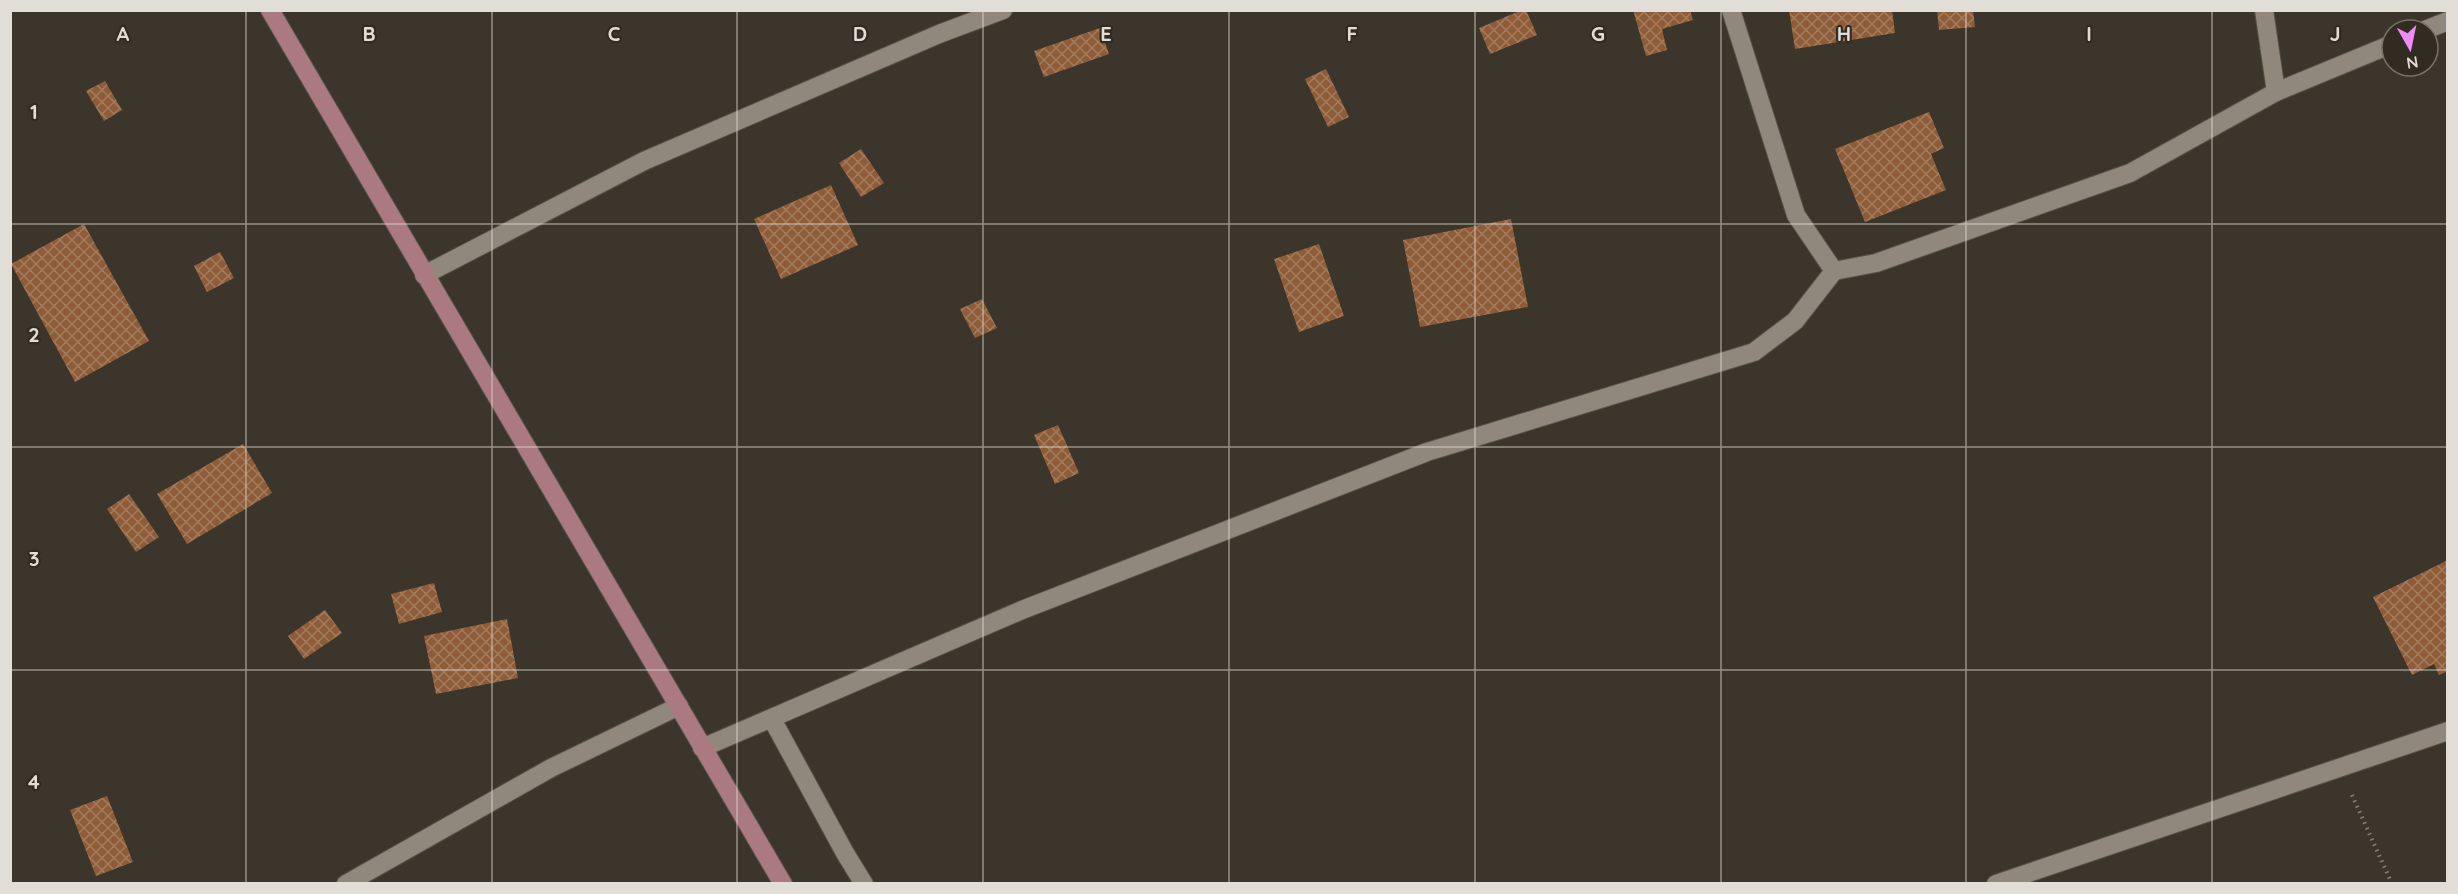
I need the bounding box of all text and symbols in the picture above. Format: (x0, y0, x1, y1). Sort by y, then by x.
north arrow (2380, 18, 2440, 78)
text: A (117, 21, 130, 46)
text: B (362, 21, 376, 46)
text: C (608, 21, 621, 46)
text: D (853, 21, 867, 46)
text: E (1100, 21, 1112, 46)
text: F (1346, 21, 1358, 46)
text: G (1591, 21, 1605, 46)
text: H (1837, 21, 1851, 46)
text: I (2086, 21, 2092, 46)
text: J (2329, 21, 2341, 46)
text: N (2405, 52, 2420, 74)
text: 1 (30, 99, 38, 124)
text: 2 (28, 322, 40, 347)
text: 3 (29, 546, 39, 571)
text: 4 (28, 769, 40, 794)

